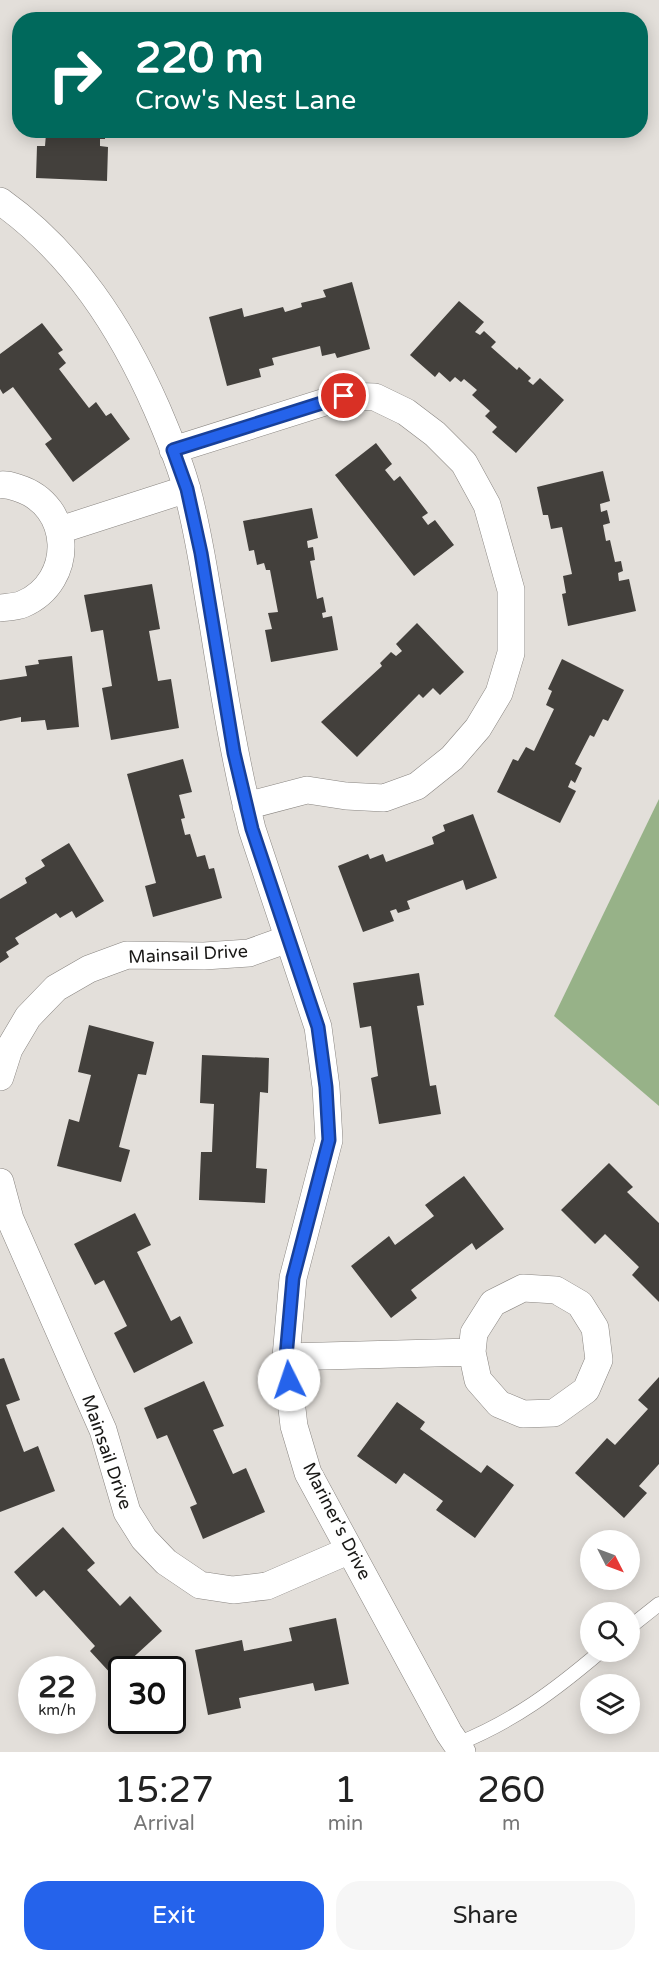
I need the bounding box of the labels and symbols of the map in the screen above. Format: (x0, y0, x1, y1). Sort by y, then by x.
pin (318, 370, 369, 421)
street label: Mainsail Drive (128, 940, 248, 968)
position arrow (257, 1348, 321, 1412)
street label: Mainsail Drive (77, 1392, 137, 1512)
street label: Mariner's Drive (298, 1459, 376, 1583)
north arrow (580, 1530, 640, 1590)
speed limit sign: 30 (108, 1656, 186, 1734)

